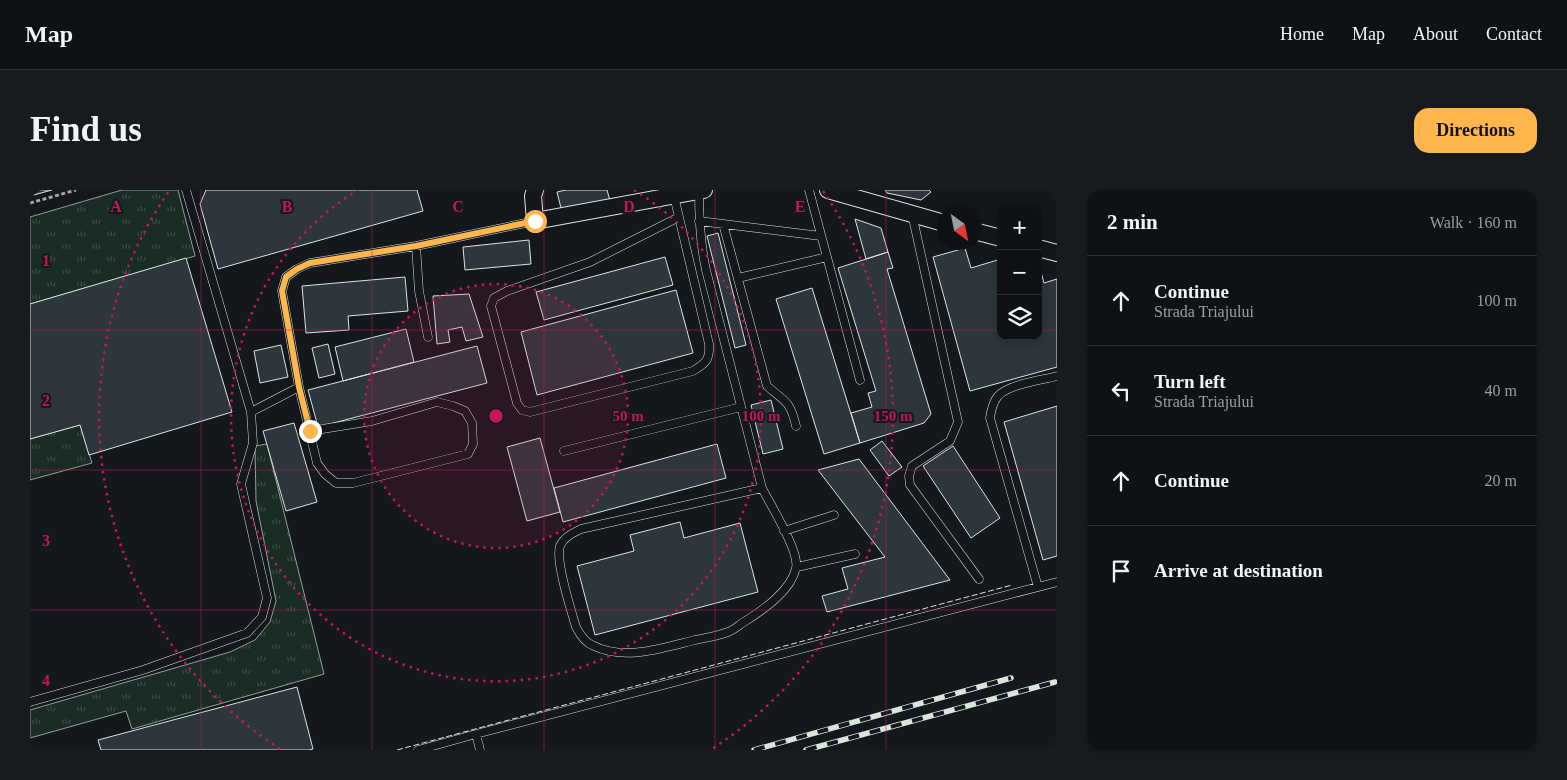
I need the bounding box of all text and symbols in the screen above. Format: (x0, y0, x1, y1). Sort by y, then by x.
text: Map (25, 21, 73, 47)
text: Home (1280, 24, 1324, 44)
text: Map (1352, 24, 1385, 44)
text: About (1413, 24, 1458, 44)
text: Contact (1486, 24, 1542, 44)
button: Directions (1414, 108, 1537, 153)
text: Find us (30, 110, 142, 149)
text: A (110, 198, 122, 215)
text: B (282, 198, 293, 215)
text: C (452, 198, 464, 215)
text: D (623, 198, 635, 215)
text: E (795, 198, 805, 215)
north arrow (937, 205, 982, 250)
map controls (997, 205, 1042, 340)
button: + (997, 205, 1042, 250)
route start (524, 210, 547, 233)
text: 2 min (1107, 210, 1158, 234)
text: Walk · 160 m (1430, 214, 1517, 231)
button: − (997, 250, 1042, 295)
text: 1 (42, 252, 50, 269)
text: Continue (1154, 281, 1229, 302)
icon: ahead (1107, 287, 1135, 315)
text: 100 m (1477, 292, 1517, 309)
button: layers (997, 295, 1042, 340)
text: Strada Triajului (1154, 303, 1254, 320)
text: Turn left (1154, 371, 1226, 392)
icon: left (1107, 377, 1135, 405)
text: 40 m (1485, 382, 1517, 399)
text: 2 (42, 392, 50, 409)
text: Strada Triajului (1154, 393, 1254, 410)
centre of rings (487, 407, 505, 425)
text: 50 m (612, 408, 644, 424)
text: 100 m (742, 408, 781, 424)
text: 150 m (874, 408, 913, 424)
route end (299, 420, 322, 443)
icon: ahead (1107, 467, 1135, 495)
text: Continue (1154, 470, 1229, 491)
text: 20 m (1485, 472, 1517, 489)
text: 3 (42, 532, 50, 549)
icon: arrive (1107, 557, 1135, 585)
text: Arrive at destination (1154, 560, 1323, 581)
text: 4 (42, 672, 50, 689)

